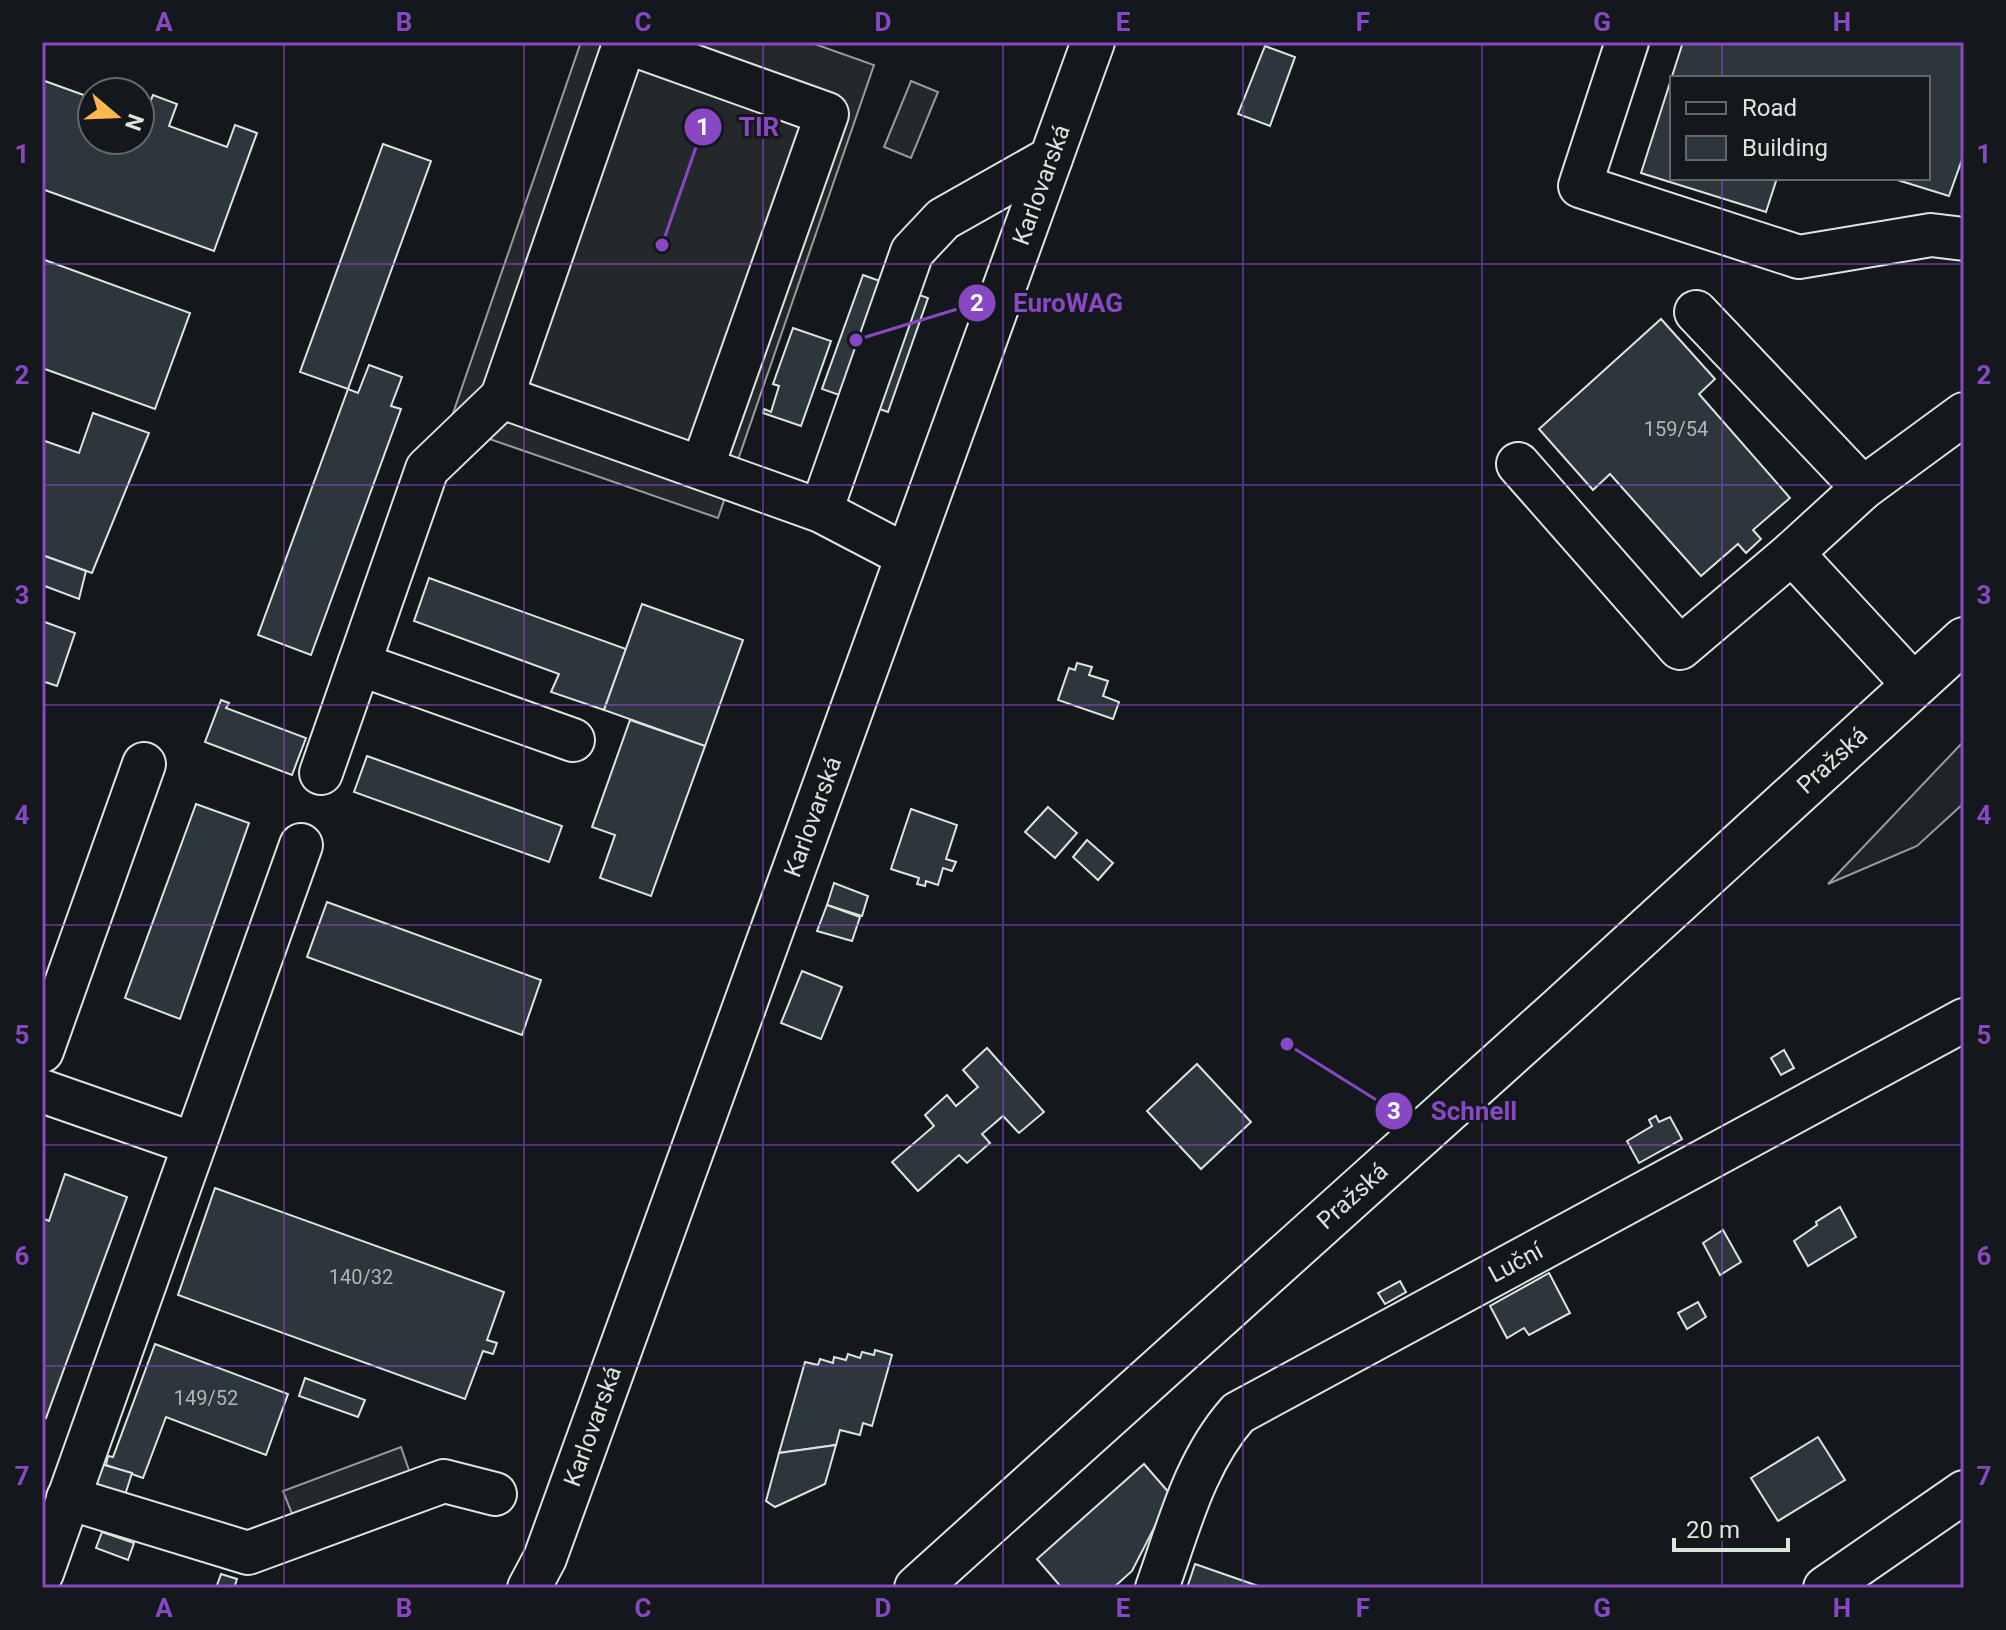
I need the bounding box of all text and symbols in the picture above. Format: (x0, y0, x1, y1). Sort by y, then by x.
text: A (155, 7, 173, 37)
text: B (396, 7, 412, 37)
text: C (634, 7, 652, 37)
text: D (875, 7, 891, 37)
text: E (1116, 7, 1131, 37)
text: F (1356, 7, 1370, 37)
text: G (1593, 7, 1611, 37)
text: H (1833, 7, 1851, 37)
north arrow (76, 76, 156, 156)
legend (1670, 76, 1930, 180)
text: Road (1742, 94, 1797, 122)
callout: TIR (683, 102, 795, 152)
text: N (120, 111, 149, 134)
text: TIR (739, 112, 780, 142)
text: 1 (696, 113, 710, 141)
street label: Karlovarská (1007, 121, 1076, 249)
text: Building (1742, 134, 1828, 162)
text: 1 (15, 139, 29, 169)
text: 1 (1977, 139, 1991, 169)
callout: EuroWAG (957, 278, 1139, 328)
text: EuroWAG (1013, 288, 1123, 318)
text: 2 (970, 289, 984, 317)
text: 2 (15, 360, 29, 390)
text: 2 (1977, 360, 1991, 390)
house number: 159/54 (1644, 417, 1708, 441)
text: 3 (15, 580, 29, 610)
text: 3 (1977, 580, 1991, 610)
street label: Pražská (1791, 721, 1873, 799)
street label: Karlovarská (778, 753, 847, 881)
text: 4 (15, 800, 30, 830)
text: 4 (1977, 800, 1992, 830)
text: 5 (15, 1020, 29, 1050)
text: 5 (1977, 1020, 1991, 1050)
callout: Schnell (1374, 1086, 1533, 1136)
text: Schnell (1431, 1096, 1517, 1126)
text: 3 (1387, 1097, 1401, 1125)
street label: Pražská (1311, 1157, 1394, 1235)
street label: Luční (1484, 1236, 1549, 1289)
text: 6 (15, 1241, 30, 1271)
text: 6 (1977, 1241, 1992, 1271)
house number: 140/32 (329, 1265, 393, 1289)
street label: Karlovarská (558, 1362, 627, 1490)
house number: 149/52 (174, 1386, 238, 1410)
text: 7 (15, 1461, 29, 1491)
text: 7 (1977, 1461, 1991, 1491)
scale bar (1674, 1502, 1788, 1552)
text: 20 m (1686, 1516, 1740, 1544)
text: A (155, 1593, 173, 1623)
text: B (396, 1593, 412, 1623)
text: C (634, 1593, 652, 1623)
text: D (875, 1593, 891, 1623)
text: E (1116, 1593, 1131, 1623)
text: F (1356, 1593, 1370, 1623)
text: G (1593, 1593, 1611, 1623)
text: H (1833, 1593, 1851, 1623)

